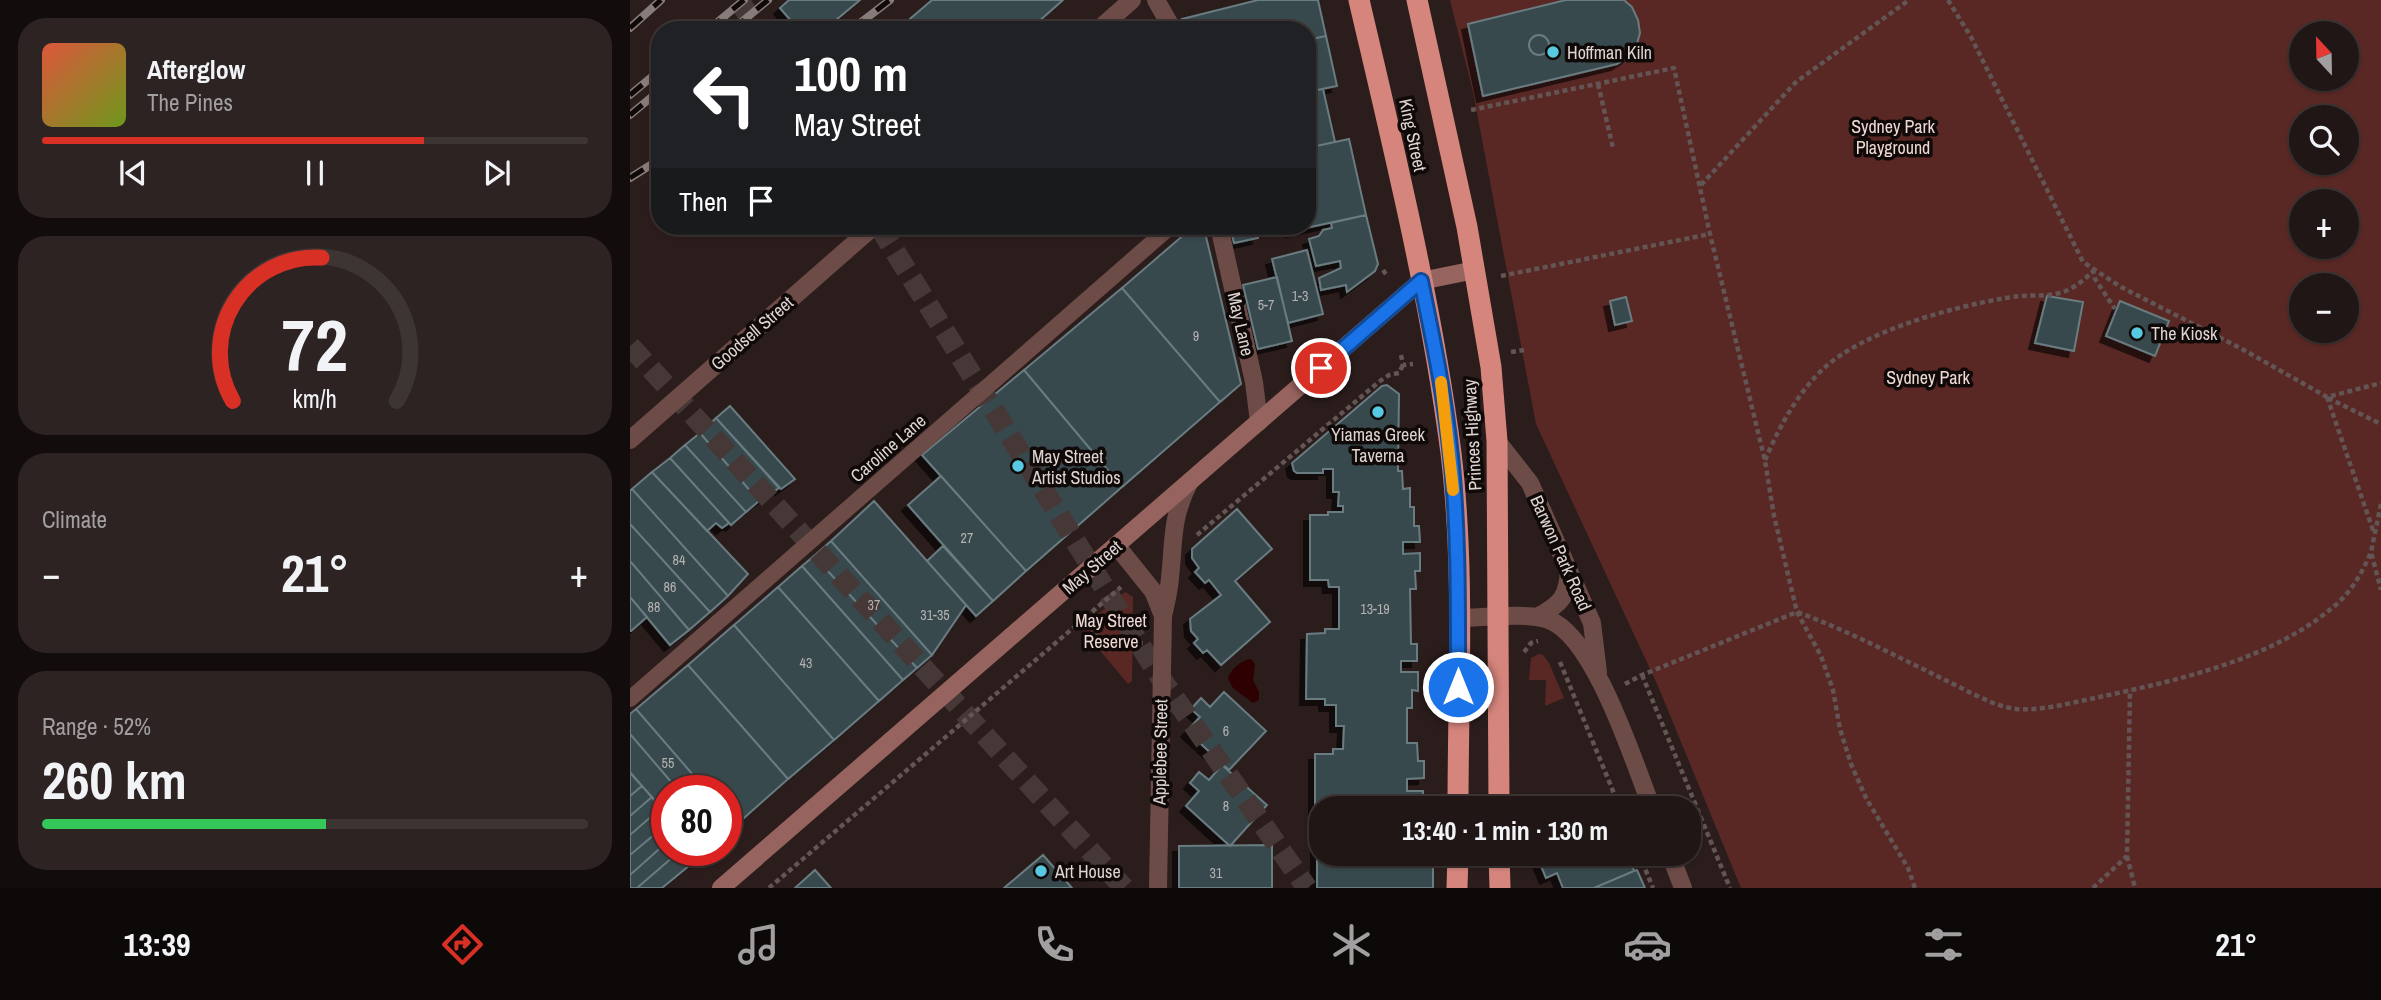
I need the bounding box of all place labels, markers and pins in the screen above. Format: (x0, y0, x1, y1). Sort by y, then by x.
place label: Hoffman Kiln (1567, 40, 1652, 65)
marker: Hoffman Kiln (1545, 44, 1561, 60)
place label: The Kiosk (2151, 321, 2218, 346)
marker: The Kiosk (2129, 325, 2145, 341)
pin (1291, 338, 1351, 398)
marker: Yiamas Greek Taverna (1370, 404, 1386, 420)
place label: Yiamas Greek Taverna (1331, 422, 1426, 468)
place label: May Street Artist Studios (1031, 444, 1121, 490)
marker: May Street Artist Studios (1010, 458, 1026, 474)
place label: Art House (1054, 859, 1121, 884)
marker: Art House (1033, 863, 1049, 879)

